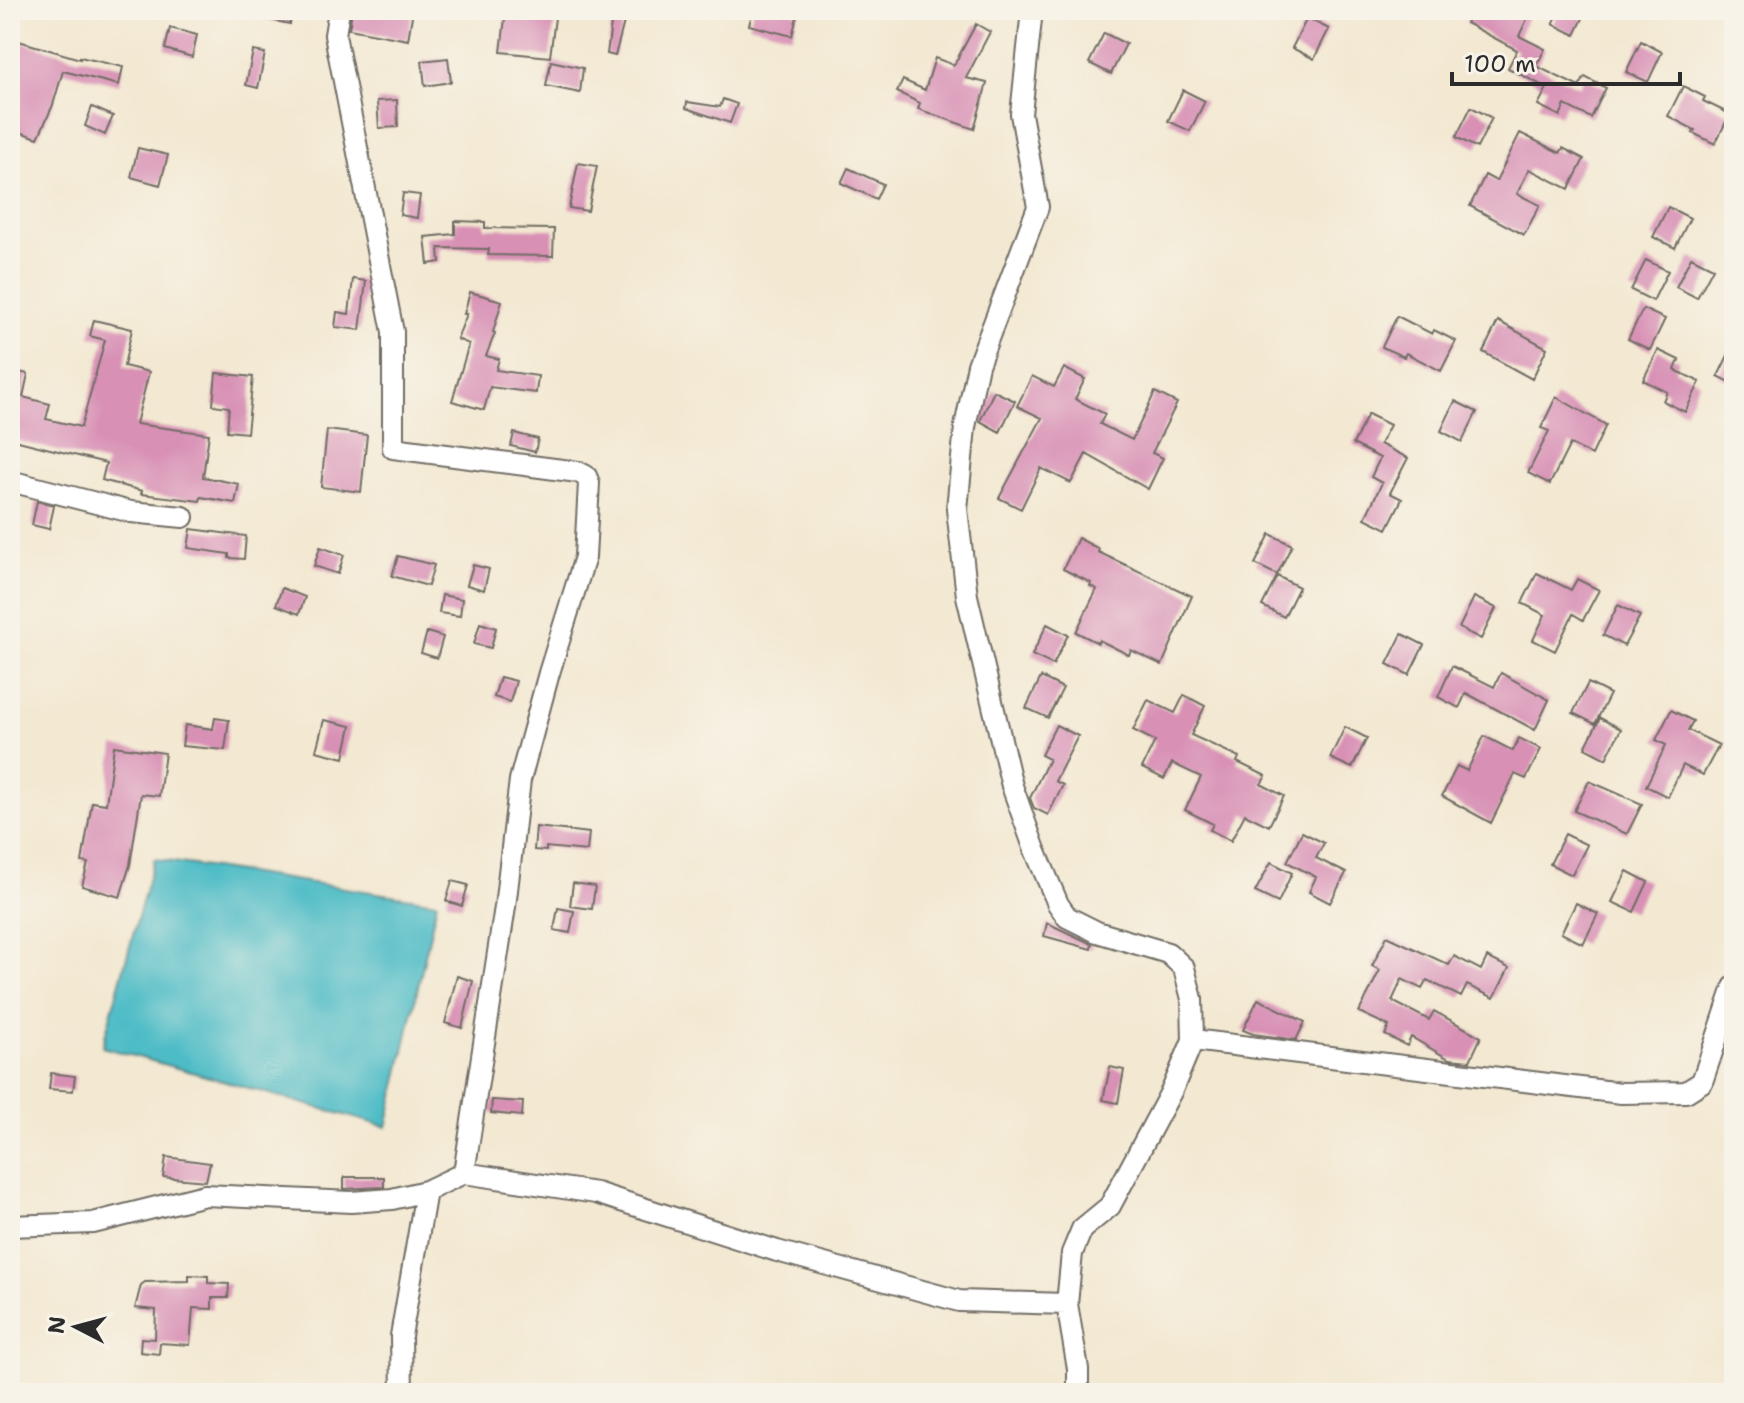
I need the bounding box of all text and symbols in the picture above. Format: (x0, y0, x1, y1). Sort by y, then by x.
scale bar (1452, 36, 1680, 86)
text: 100 m (1464, 48, 1536, 80)
north arrow (36, 1287, 116, 1367)
text: N (41, 1315, 72, 1335)

